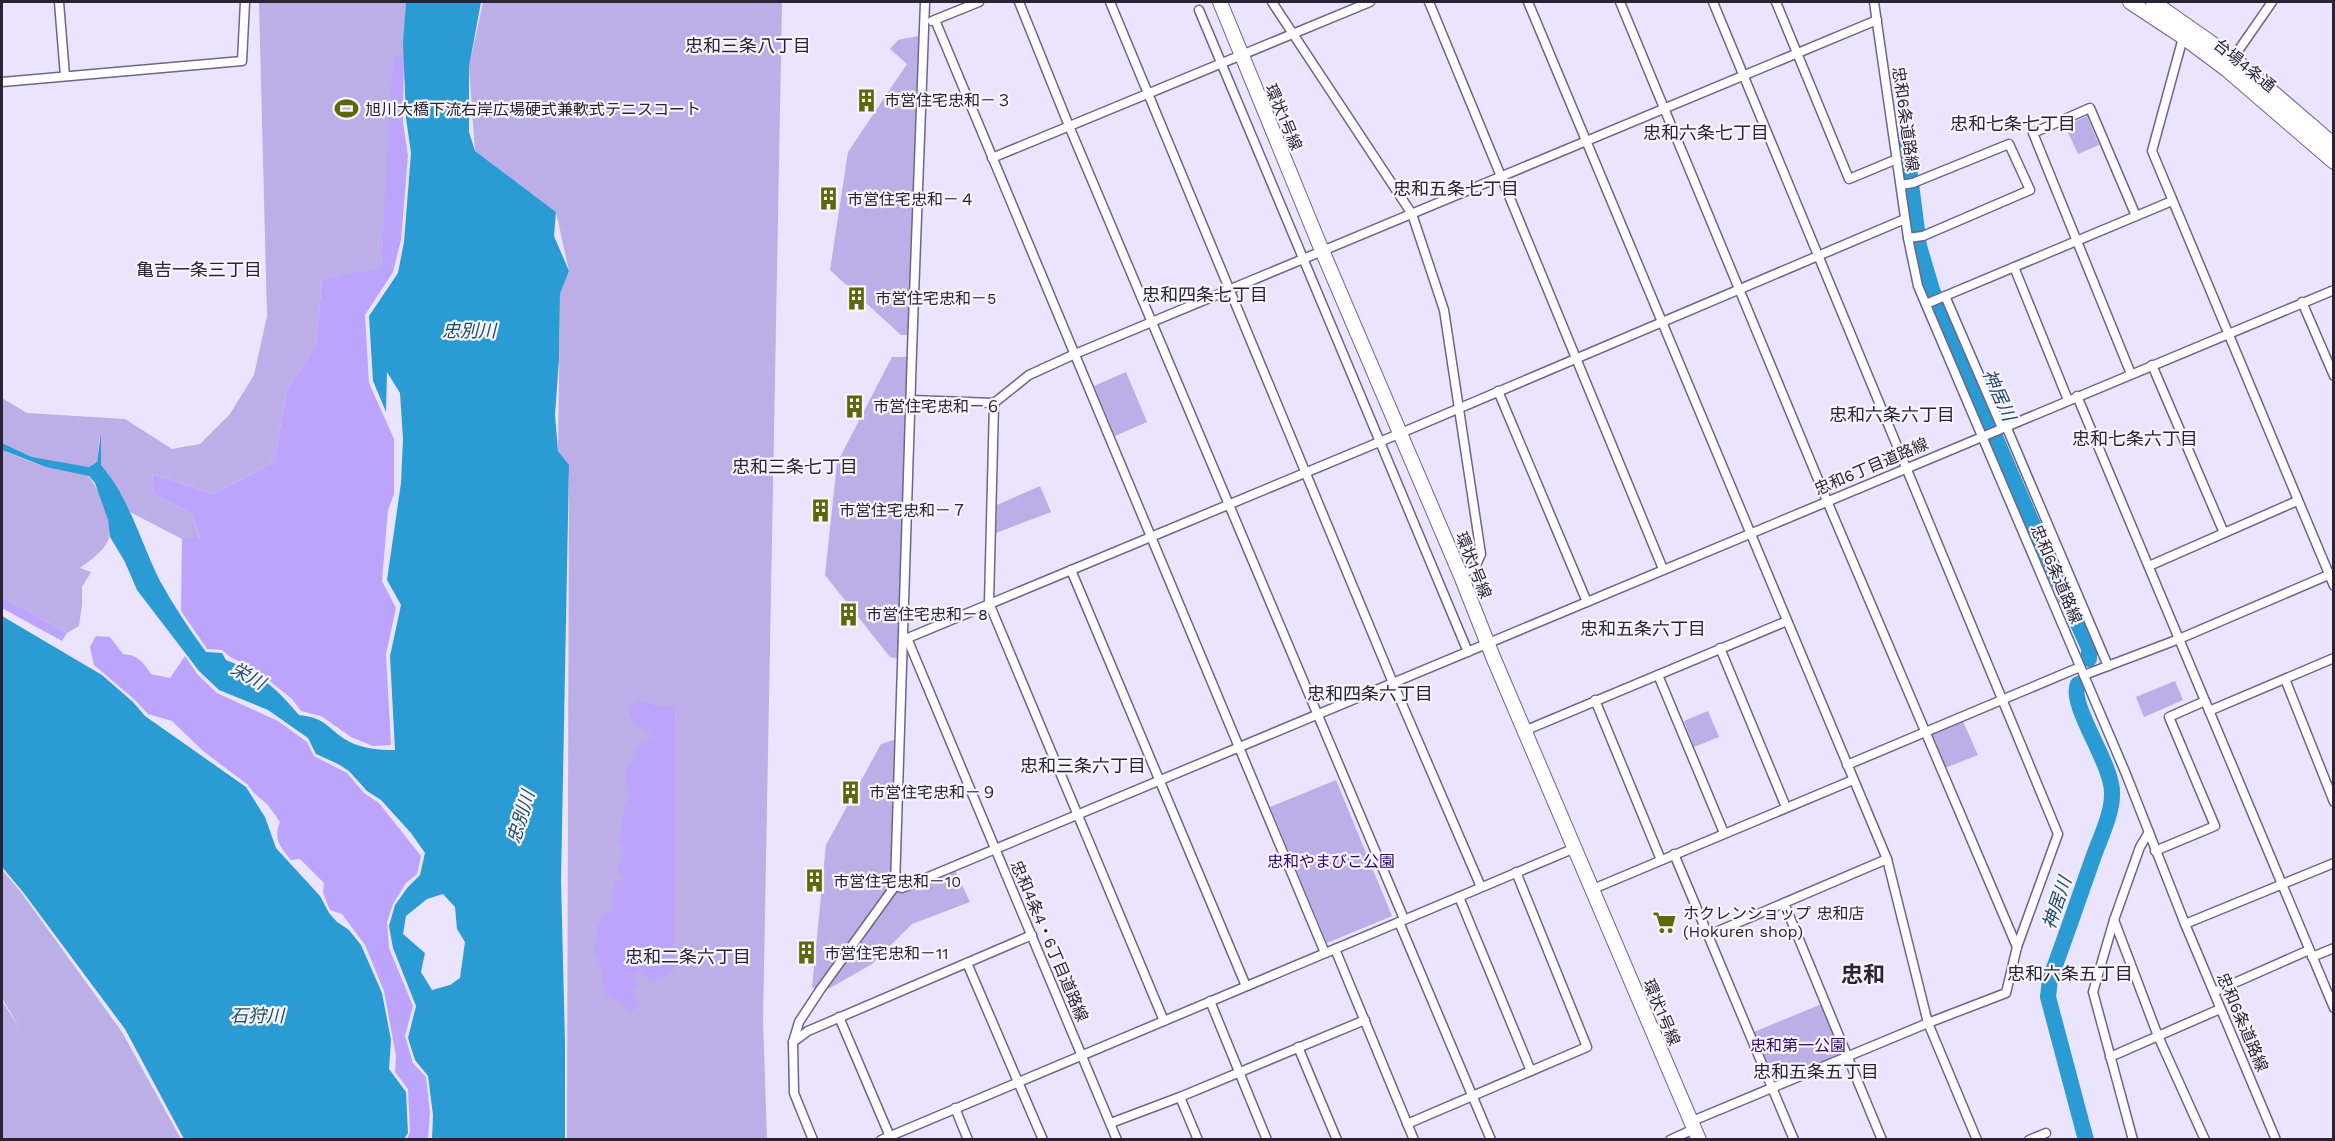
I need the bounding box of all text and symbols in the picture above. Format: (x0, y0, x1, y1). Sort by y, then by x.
district label: 忠和三条八丁目 (685, 35, 811, 56)
street label: 台場4条通 (2210, 35, 2279, 96)
street label: 忠和6条道路線 (1889, 65, 1922, 173)
street label: 環状1号線 (1261, 81, 1306, 153)
building icon: 市営住宅忠和－３ (853, 87, 879, 113)
place label: 市営住宅忠和－３ (884, 91, 1012, 110)
sports icon: 旭川大橋下流右岸広場硬式兼軟式テニスコート (334, 96, 360, 122)
place label: 旭川大橋下流右岸広場硬式兼軟式テニスコート (365, 100, 701, 119)
district label: 忠和七条七丁目 (1950, 113, 2076, 134)
district label: 忠和六条七丁目 (1643, 122, 1769, 143)
district label: 忠和五条七丁目 (1393, 178, 1519, 199)
building icon: 市営住宅忠和－４ (816, 186, 842, 212)
place label: 市営住宅忠和－４ (847, 190, 975, 209)
district label: 亀吉一条三丁目 (136, 259, 262, 280)
district label: 忠和四条七丁目 (1142, 284, 1268, 305)
building icon: 市営住宅忠和－5 (844, 285, 870, 311)
place label: 市営住宅忠和－5 (875, 289, 996, 308)
water label: 忠別川 (442, 320, 498, 341)
water label: 神居川 (1979, 366, 2021, 426)
building icon: 市営住宅忠和－６ (842, 393, 868, 419)
place label: 市営住宅忠和－６ (873, 397, 1001, 416)
district label: 忠和六条六丁目 (1829, 404, 1955, 425)
district label: 忠和七条六丁目 (2072, 428, 2198, 449)
street label: 忠和6丁目道路線 (1811, 434, 1931, 499)
district label: 忠和三条七丁目 (732, 456, 858, 477)
building icon: 市営住宅忠和－７ (808, 497, 834, 523)
place label: 市営住宅忠和－７ (839, 501, 967, 520)
street label: 忠和6条道路線 (2027, 522, 2086, 627)
street label: 環状1号線 (1452, 529, 1496, 601)
building icon: 市営住宅忠和－8 (835, 601, 861, 627)
place label: 市営住宅忠和－8 (866, 605, 988, 624)
district label: 忠和五条六丁目 (1580, 618, 1706, 639)
water label: 栄川 (227, 658, 271, 694)
district label: 忠和四条六丁目 (1307, 683, 1433, 704)
district label: 忠和三条六丁目 (1020, 755, 1146, 776)
building icon: 市営住宅忠和－９ (838, 779, 864, 805)
place label: 市営住宅忠和－９ (869, 783, 997, 802)
water label: 忠別川 (503, 786, 539, 846)
park label: 忠和やまびこ公園 (1267, 852, 1395, 871)
street label: 忠和4条4・6丁目道路線 (1007, 858, 1092, 1025)
building icon: 市営住宅忠和－10 (802, 868, 828, 894)
place label: 市営住宅忠和－10 (833, 872, 961, 891)
water label: 神居川 (2038, 872, 2076, 932)
place label: ホクレンショップ 忠和店 (Hokuren shop) (1683, 904, 1864, 941)
supermarket icon: ホクレンショップ 忠和店 (Hokuren shop) (1652, 909, 1678, 935)
building icon: 市営住宅忠和－11 (793, 940, 819, 966)
place label: 市営住宅忠和－11 (824, 944, 948, 963)
district label: 忠和二条六丁目 (625, 946, 751, 967)
district label: 忠和 (1841, 962, 1885, 987)
district label: 忠和六条五丁目 (2007, 963, 2133, 984)
street label: 忠和6条道路線 (2213, 970, 2272, 1075)
street label: 環状1号線 (1639, 976, 1684, 1048)
water label: 石狩川 (230, 1005, 286, 1026)
park label: 忠和第一公園 (1750, 1036, 1846, 1055)
district label: 忠和五条五丁目 (1753, 1061, 1879, 1082)

